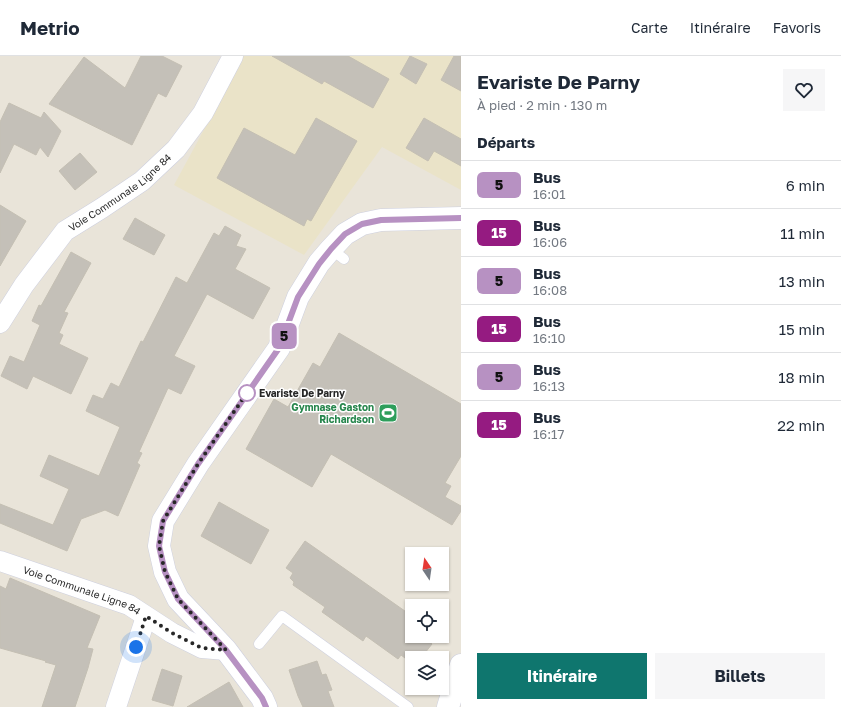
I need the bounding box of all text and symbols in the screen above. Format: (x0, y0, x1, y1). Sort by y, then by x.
text: Metrio (20, 16, 80, 39)
text: Carte (631, 19, 668, 36)
text: Itinéraire (690, 19, 751, 36)
text: Favoris (773, 19, 821, 36)
button: heart (783, 69, 825, 111)
text: Evariste De Parny (477, 70, 640, 93)
text: À pied · 2 min · 130 m (477, 97, 607, 113)
text: Départs (477, 133, 535, 151)
street label: Voie Communale Ligne 84 (66, 151, 173, 233)
text: Bus (533, 168, 561, 186)
text: 5 (495, 176, 503, 193)
text: 6 min (786, 176, 825, 194)
text: 16:01 (533, 186, 565, 202)
text: Bus (533, 216, 561, 234)
text: 15 (491, 224, 507, 241)
text: 11 min (780, 224, 825, 242)
text: 16:06 (533, 234, 567, 250)
text: Bus (533, 264, 561, 282)
text: 5 (495, 272, 503, 289)
text: 13 min (779, 272, 825, 290)
text: 16:08 (533, 282, 567, 298)
text: Bus (533, 312, 561, 330)
text: 15 (491, 320, 507, 337)
text: 15 min (779, 320, 825, 338)
line badge: 5 (271, 323, 297, 349)
text: 5 (280, 327, 288, 344)
text: 16:10 (533, 330, 565, 346)
text: Bus (533, 360, 561, 378)
text: 5 (495, 368, 503, 385)
text: 18 min (778, 368, 825, 386)
text: 16:13 (533, 378, 565, 394)
marker: Evariste De Parny (238, 384, 256, 402)
place label: Evariste De Parny (259, 387, 345, 399)
place label: Gymnase Gaston Richardson (291, 401, 374, 425)
sports icon: Gymnase Gaston Richardson (377, 402, 399, 424)
text: Bus (533, 408, 561, 426)
text: 15 (491, 416, 507, 433)
text: 22 min (777, 416, 825, 434)
text: 16:17 (533, 426, 564, 442)
north arrow (405, 547, 449, 591)
map controls (405, 547, 449, 695)
street label: Voie Communale Ligne 84 (22, 563, 143, 617)
button: locate (405, 599, 449, 643)
your location (126, 637, 146, 657)
button: layers (405, 651, 449, 695)
button: Itinéraire (477, 653, 647, 699)
button: Billets (655, 653, 825, 699)

